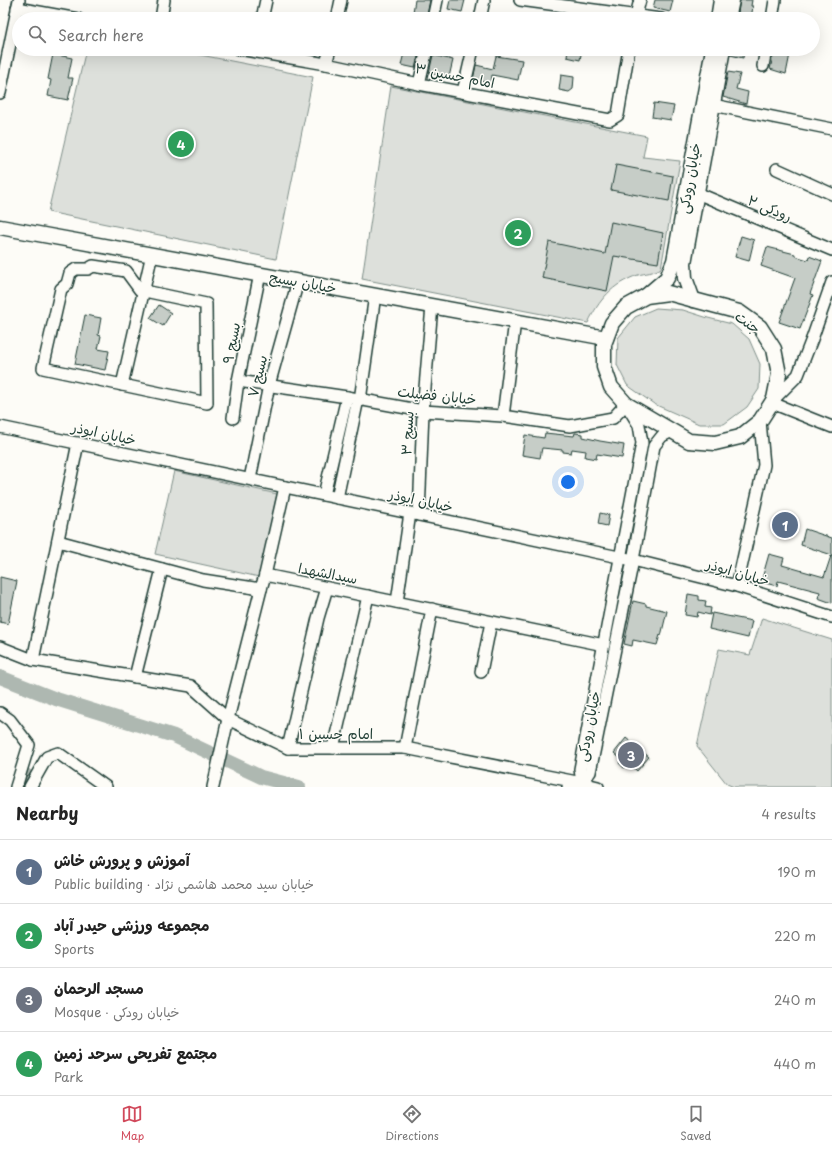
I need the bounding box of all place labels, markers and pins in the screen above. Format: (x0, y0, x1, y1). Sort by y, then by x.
pin: 4 (168, 129, 194, 159)
pin: 2 (505, 218, 531, 248)
pin: 1 (772, 510, 798, 540)
pin: 3 (618, 740, 644, 770)

